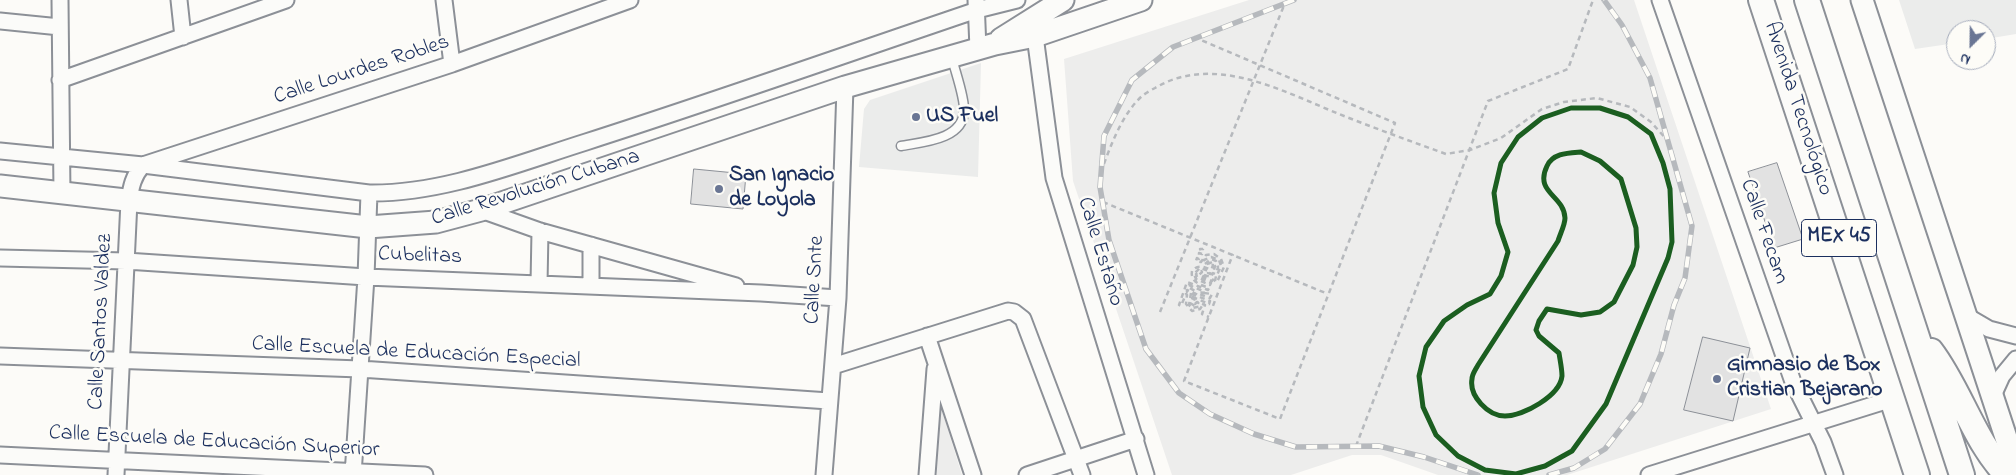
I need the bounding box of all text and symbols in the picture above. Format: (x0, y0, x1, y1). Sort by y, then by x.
street label: Avenida Tecnológico (1756, 19, 1838, 199)
north arrow (1946, 20, 1996, 70)
street label: Calle Lourdes Robles (271, 30, 453, 112)
text: N (1957, 47, 1974, 70)
place label: US Fuel (926, 104, 998, 130)
marker: US Fuel (910, 111, 922, 123)
street label: Calle Revolución Cubana (429, 145, 643, 233)
place label: San Ignacio de Loyola (729, 163, 834, 215)
street label: Calle Fecam (1733, 176, 1793, 288)
marker: San Ignacio de Loyola (713, 183, 725, 195)
street label: Calle Estaño (1070, 194, 1128, 310)
road number: MEX 45 (1802, 220, 1876, 256)
street label: Calle Santos Valdez (84, 233, 120, 411)
street label: Calle Snte (800, 235, 832, 325)
street label: Cubelitas (377, 242, 463, 272)
street label: Calle Escuela de Educación Especial (251, 332, 581, 376)
place label: Gimnasio de Box Cristian Bejarano (1727, 353, 1883, 404)
marker: Gimnasio de Box Cristian Bejarano (1711, 373, 1723, 385)
street label: Calle Escuela de Educación Superior (48, 421, 380, 465)

